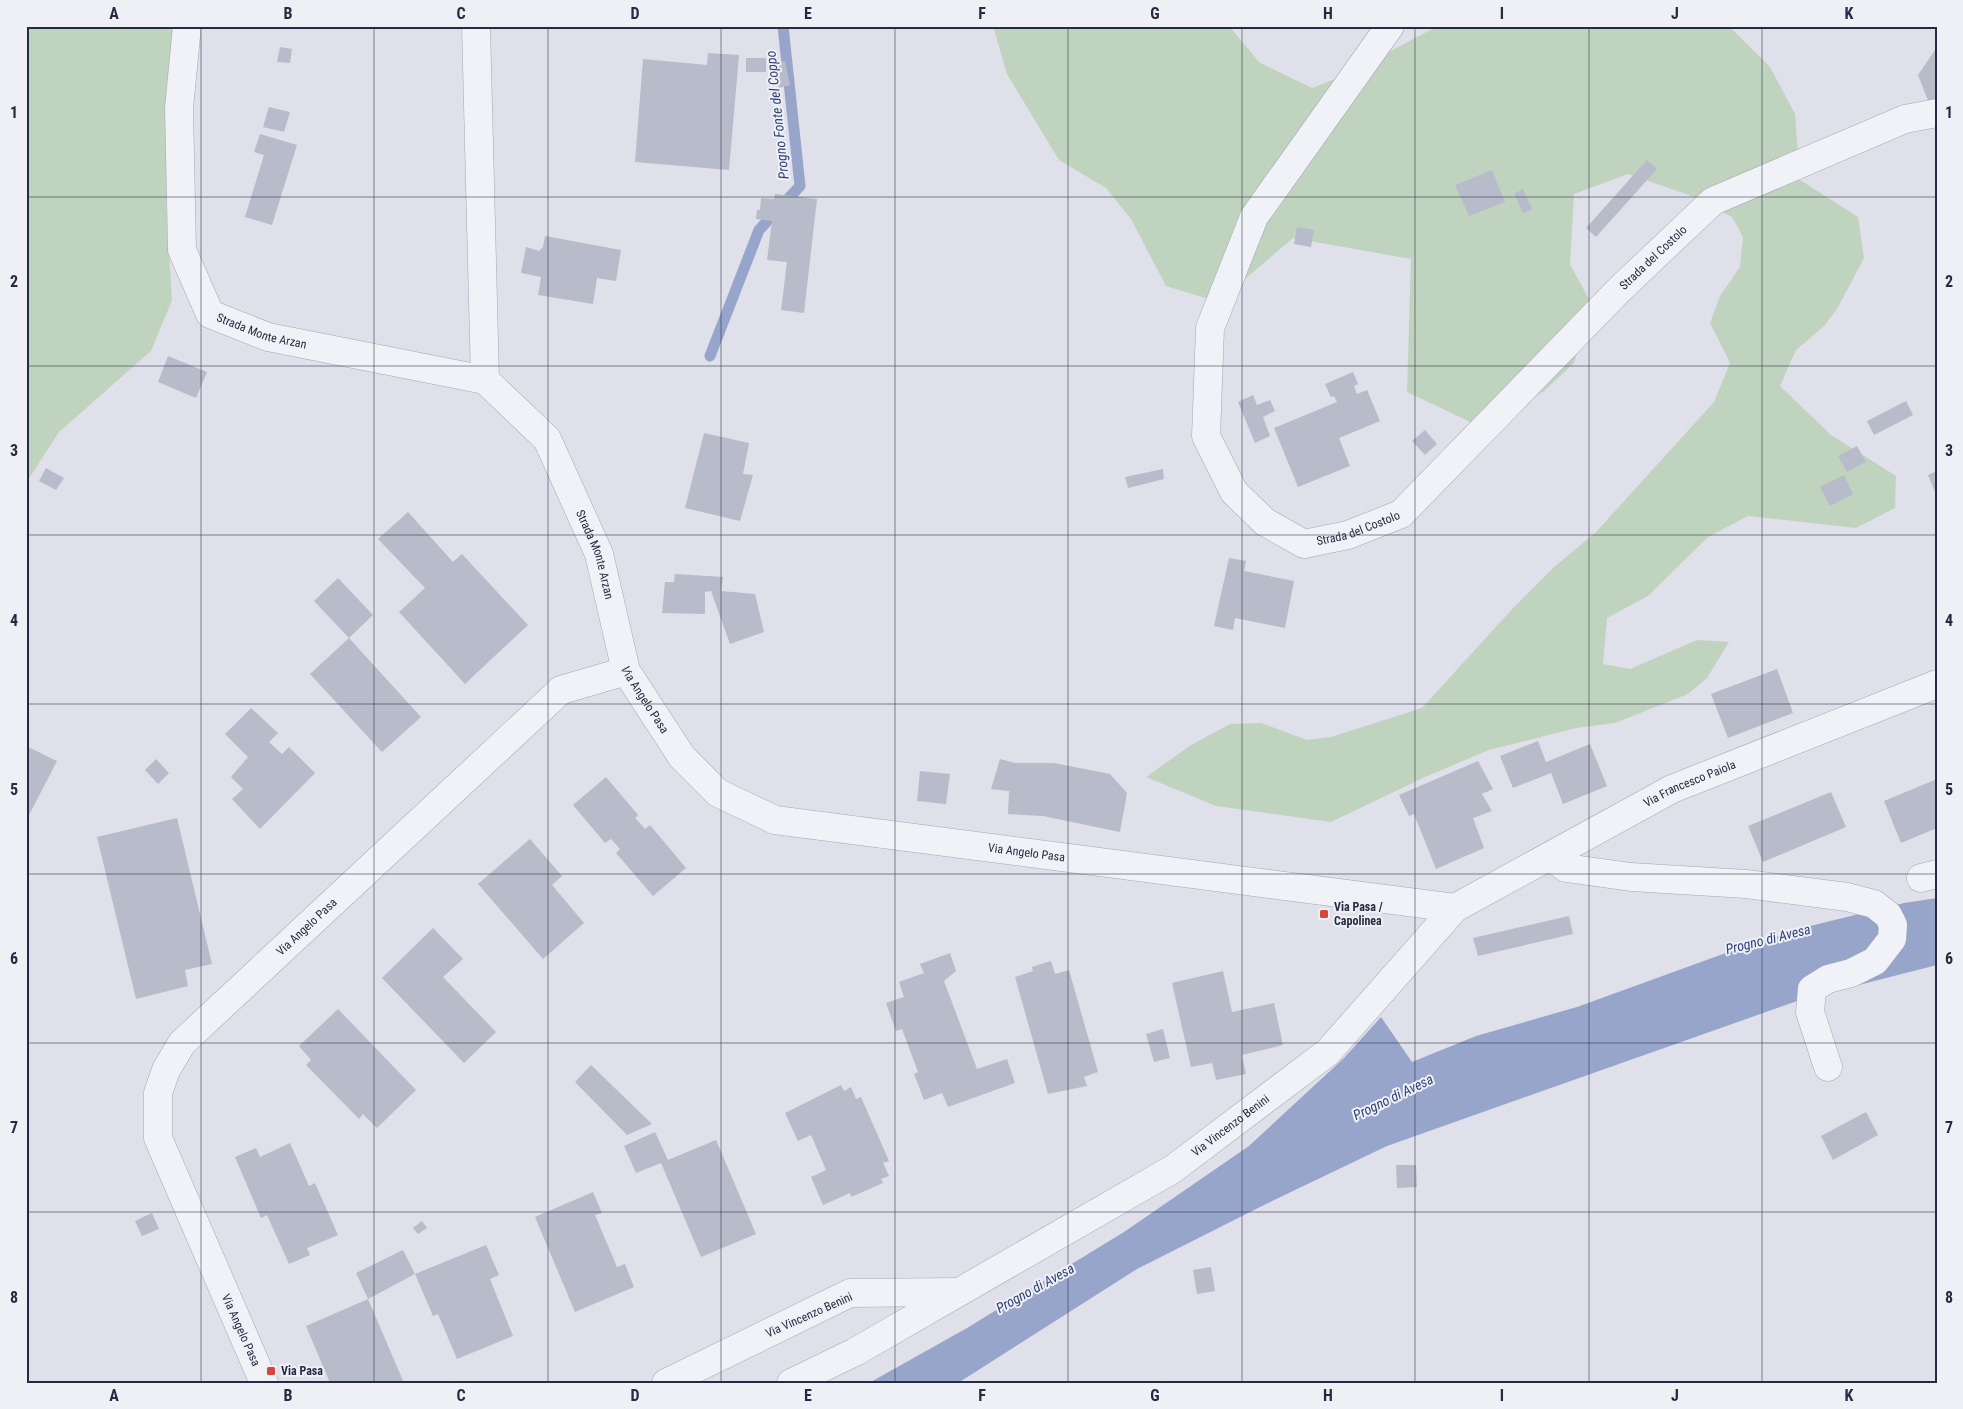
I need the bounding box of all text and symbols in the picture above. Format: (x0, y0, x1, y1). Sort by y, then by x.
text: A (109, 4, 119, 23)
text: B (284, 4, 293, 23)
text: C (456, 4, 466, 23)
text: D (630, 4, 640, 23)
text: E (804, 4, 812, 23)
text: F (978, 4, 986, 23)
text: G (1150, 4, 1160, 23)
text: H (1323, 4, 1333, 23)
text: I (1500, 4, 1504, 23)
text: J (1671, 4, 1679, 23)
text: K (1845, 4, 1854, 23)
water label: Progno Fonte del Coppo (762, 50, 792, 180)
text: 1 (10, 103, 18, 122)
text: 1 (1945, 103, 1953, 122)
street label: Strada del Costolo (1617, 223, 1690, 293)
text: 2 (10, 272, 18, 291)
text: 2 (1945, 272, 1953, 291)
street label: Strada Monte Arzan (215, 310, 308, 352)
text: 3 (10, 441, 18, 460)
text: 3 (1945, 441, 1953, 460)
street label: Strada Monte Arzan (573, 508, 616, 601)
street label: Strada del Costolo (1315, 508, 1402, 548)
text: 4 (10, 611, 18, 630)
text: 4 (1945, 611, 1953, 630)
street label: Via Angelo Pasa (618, 665, 672, 736)
street label: Via Francesco Paiola (1641, 757, 1738, 810)
text: 5 (10, 780, 18, 799)
text: 5 (1945, 780, 1953, 799)
street label: Via Angelo Pasa (987, 841, 1066, 864)
street label: Via Angelo Pasa (274, 895, 340, 958)
place label: Via Pasa / Capolinea (1334, 900, 1383, 928)
marker: Via Pasa / Capolinea (1318, 908, 1330, 920)
water label: Progno di Avesa (1724, 921, 1812, 957)
text: 6 (10, 949, 18, 968)
text: 6 (1945, 949, 1953, 968)
water label: Progno di Avesa (1350, 1071, 1436, 1123)
street label: Via Vincenzo Benini (1189, 1092, 1272, 1159)
text: 7 (10, 1118, 18, 1137)
text: 7 (1945, 1118, 1953, 1137)
water label: Progno di Avesa (993, 1260, 1077, 1316)
text: 8 (10, 1288, 18, 1307)
text: 8 (1945, 1288, 1953, 1307)
street label: Via Vincenzo Benini (763, 1290, 855, 1340)
street label: Via Angelo Pasa (219, 1292, 263, 1368)
place label: Via Pasa (281, 1364, 323, 1378)
marker: Via Pasa (265, 1365, 277, 1377)
text: A (109, 1386, 119, 1405)
text: B (284, 1386, 293, 1405)
text: C (456, 1386, 466, 1405)
text: D (630, 1386, 640, 1405)
text: E (804, 1386, 812, 1405)
text: F (978, 1386, 986, 1405)
text: G (1150, 1386, 1160, 1405)
text: H (1323, 1386, 1333, 1405)
text: I (1500, 1386, 1504, 1405)
text: J (1671, 1386, 1679, 1405)
text: K (1845, 1386, 1854, 1405)

